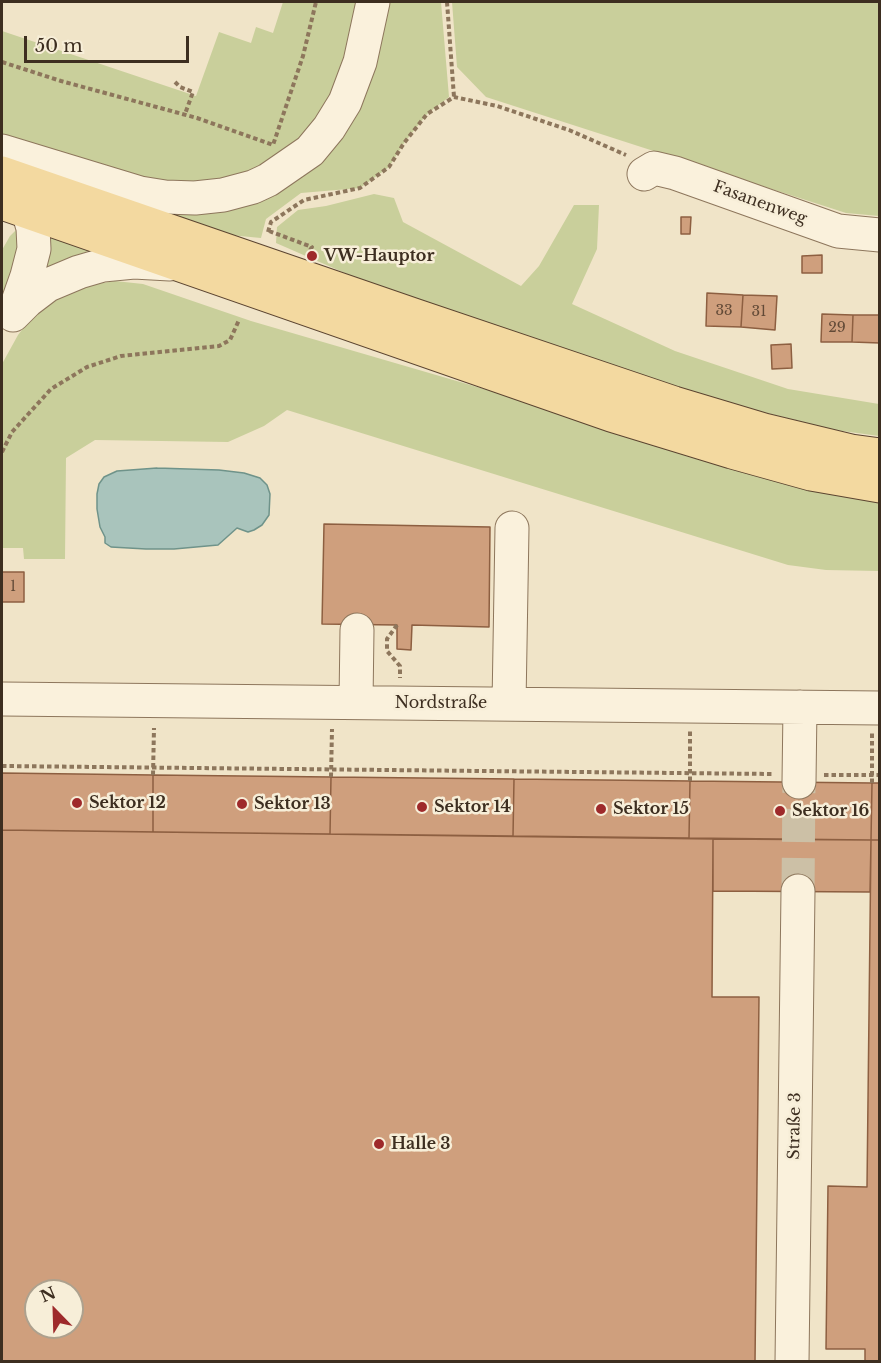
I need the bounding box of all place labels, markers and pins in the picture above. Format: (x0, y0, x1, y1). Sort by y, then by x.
place label: VW-Hauptor (324, 246, 434, 266)
marker: VW-Hauptor (305, 249, 319, 263)
place label: Sektor 12 (89, 793, 166, 813)
place label: Sektor 13 (254, 794, 331, 814)
marker: Sektor 12 (70, 796, 84, 810)
marker: Sektor 13 (235, 797, 249, 811)
place label: Sektor 14 (434, 797, 511, 817)
place label: Sektor 15 (613, 799, 689, 819)
marker: Sektor 14 (415, 800, 429, 814)
place label: Sektor 16 (792, 801, 869, 821)
marker: Sektor 15 (594, 802, 608, 816)
marker: Sektor 16 (773, 804, 787, 818)
place label: Halle 3 (391, 1134, 450, 1154)
marker: Halle 3 (372, 1137, 386, 1151)

